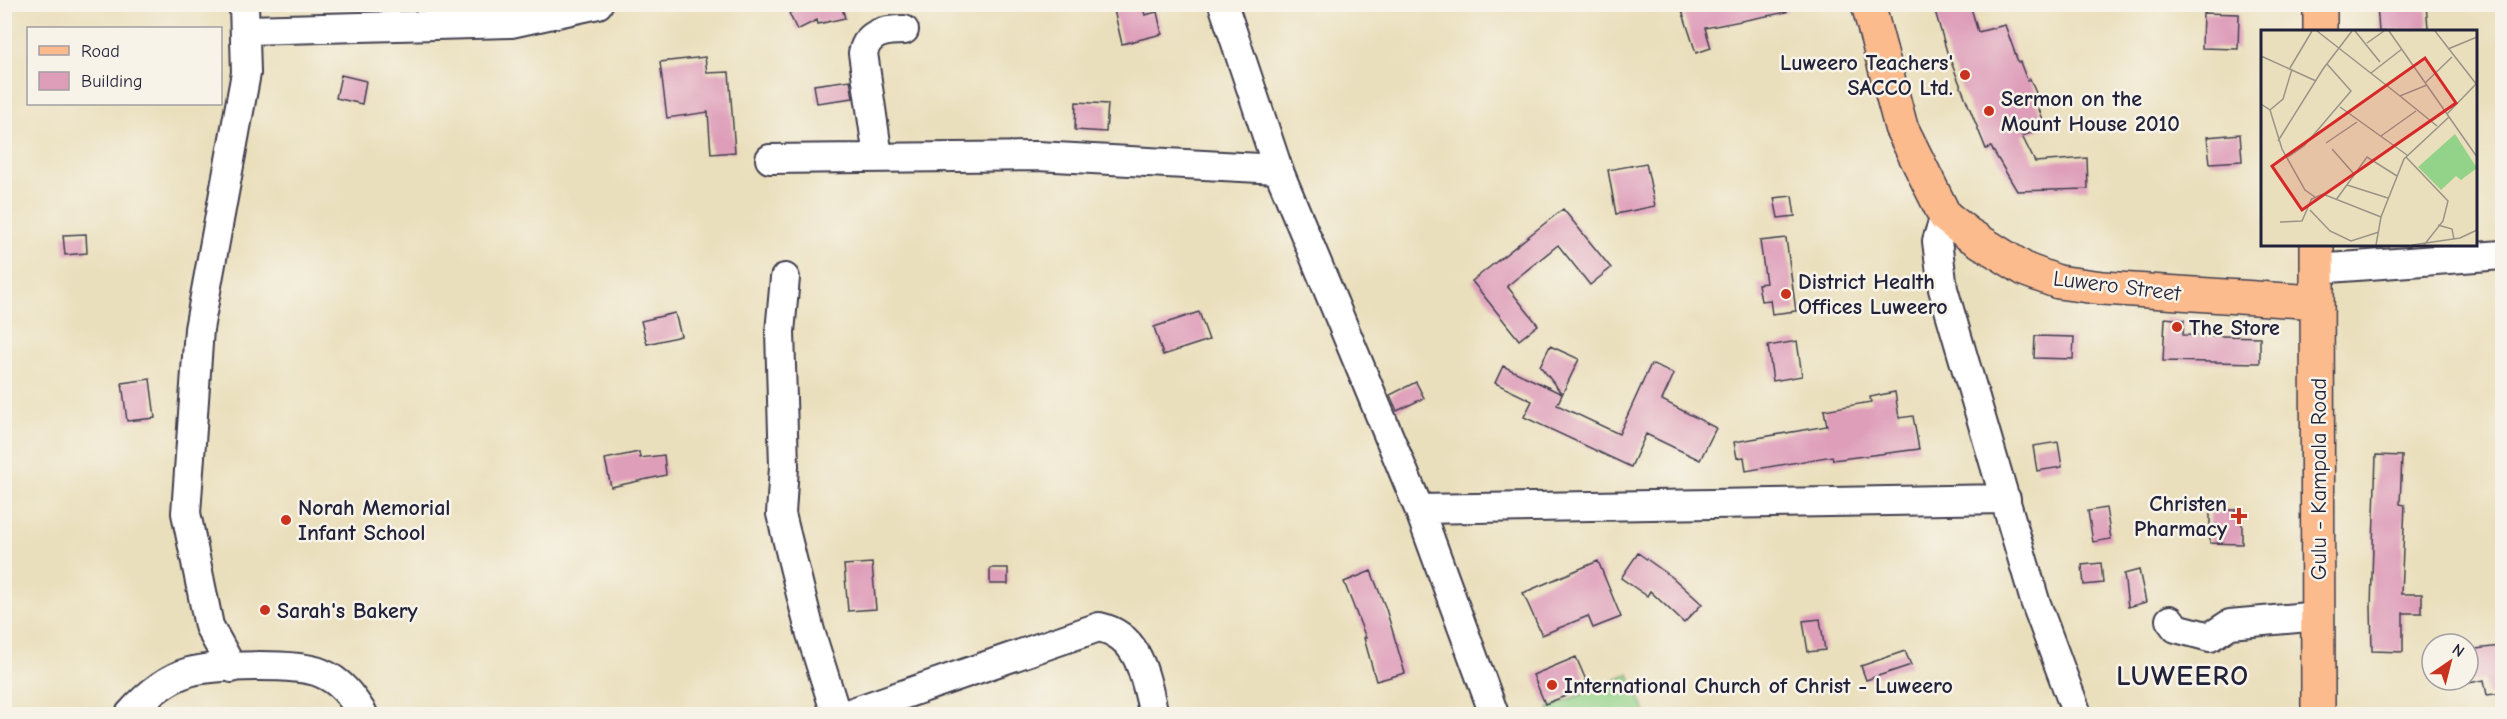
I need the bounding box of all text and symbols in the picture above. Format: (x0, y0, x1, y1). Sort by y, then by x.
legend (27, 27, 222, 105)
inset map (2261, 30, 2477, 246)
text: Road (81, 41, 120, 62)
place label: Luweero Teachers' SACCO Ltd. (1780, 50, 1953, 101)
marker: Luweero Teachers' SACCO Ltd. (1958, 68, 1972, 82)
text: Building (81, 71, 143, 92)
place label: Sermon on the Mount House 2010 (2001, 86, 2180, 137)
marker: Sermon on the Mount House 2010 (1982, 104, 1996, 118)
street label: Luwero Street (2052, 265, 2183, 307)
place label: District Health Offices Luweero (1798, 269, 1948, 320)
marker: District Health Offices Luweero (1779, 287, 1793, 301)
place label: The Store (2189, 315, 2280, 341)
marker: The Store (2170, 320, 2184, 334)
street label: Gulu - Kampala Road (2306, 378, 2332, 580)
place label: Christen Pharmacy (2134, 491, 2228, 542)
place label: Norah Memorial Infant School (298, 495, 451, 546)
marker: Christen Pharmacy (2232, 509, 2246, 523)
marker: Norah Memorial Infant School (279, 513, 293, 527)
place label: Sarah's Bakery (277, 598, 419, 624)
marker: Sarah's Bakery (258, 603, 272, 617)
north arrow (2420, 632, 2480, 692)
text: N (2449, 640, 2467, 661)
district label: LUWEERO (2116, 660, 2250, 692)
place label: International Church of Christ - Luweero (1564, 673, 1953, 699)
marker: International Church of Christ - Luweero (1545, 678, 1559, 692)

